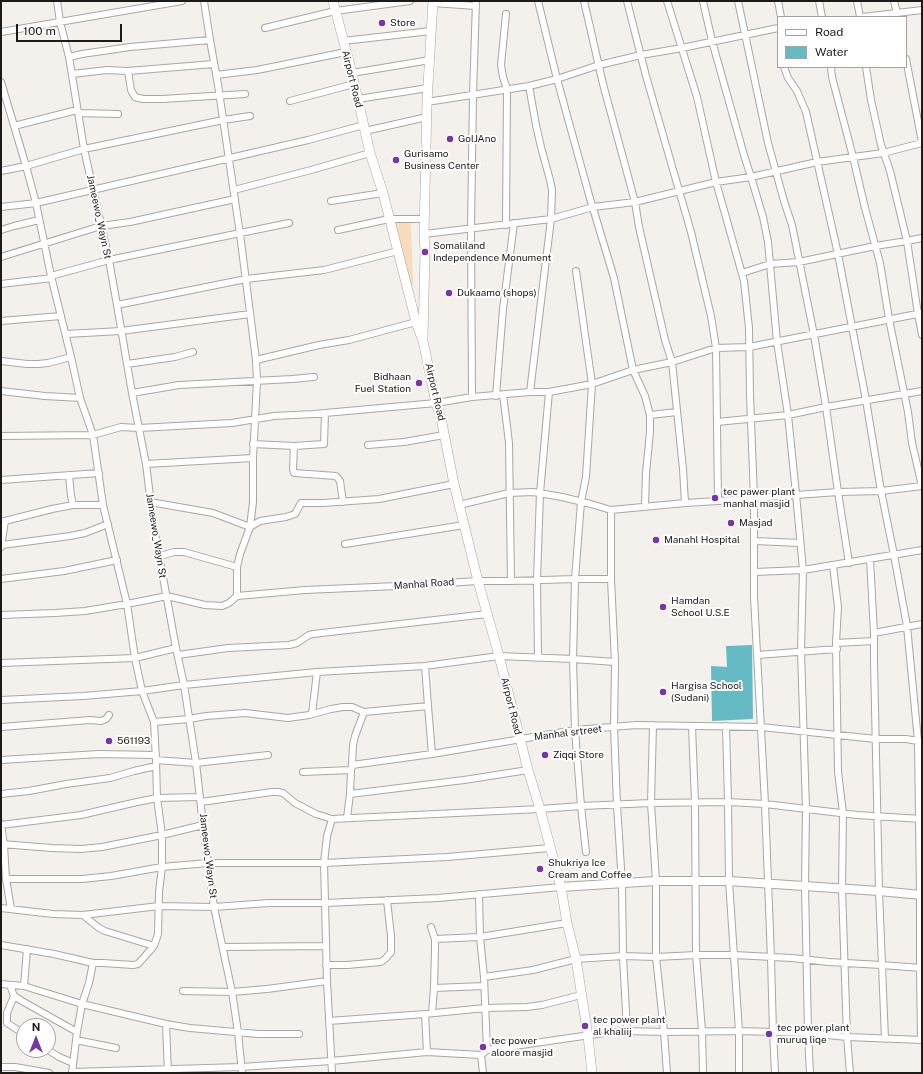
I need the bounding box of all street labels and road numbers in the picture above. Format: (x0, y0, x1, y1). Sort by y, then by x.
street label: Airport Road (339, 49, 365, 109)
street label: Jameewo_Wayn St (84, 174, 114, 260)
street label: Airport Road (423, 362, 447, 422)
street label: Jameewo_Wayn St (143, 493, 169, 579)
street label: Manhal Road (393, 576, 455, 592)
street label: Airport Road (498, 676, 524, 736)
street label: Manhal srtreet (533, 723, 603, 743)
street label: Jameewo_Wayn St (197, 813, 219, 899)

